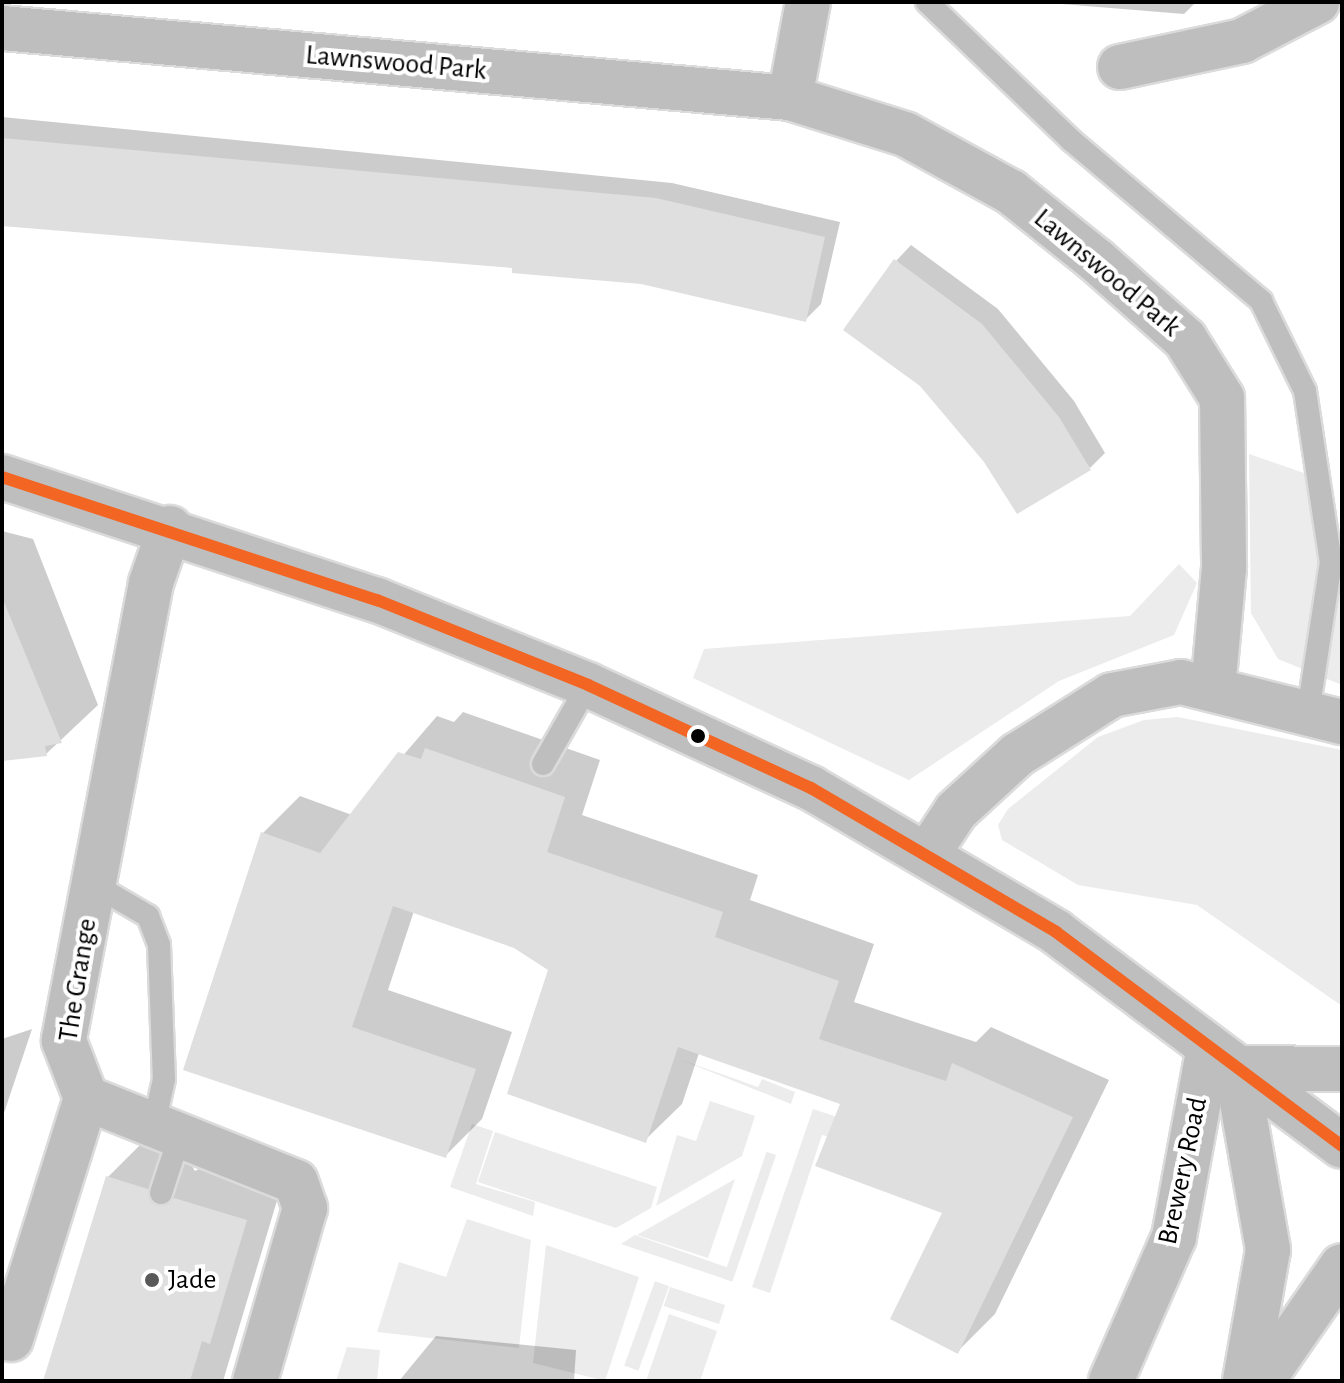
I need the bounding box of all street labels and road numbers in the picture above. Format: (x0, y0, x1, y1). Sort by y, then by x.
street label: Lawnswood Park (304, 38, 488, 88)
street label: Lawnswood Park (1027, 202, 1187, 344)
street label: The Grange (52, 916, 104, 1044)
street label: Brewery Road (1151, 1094, 1215, 1248)

